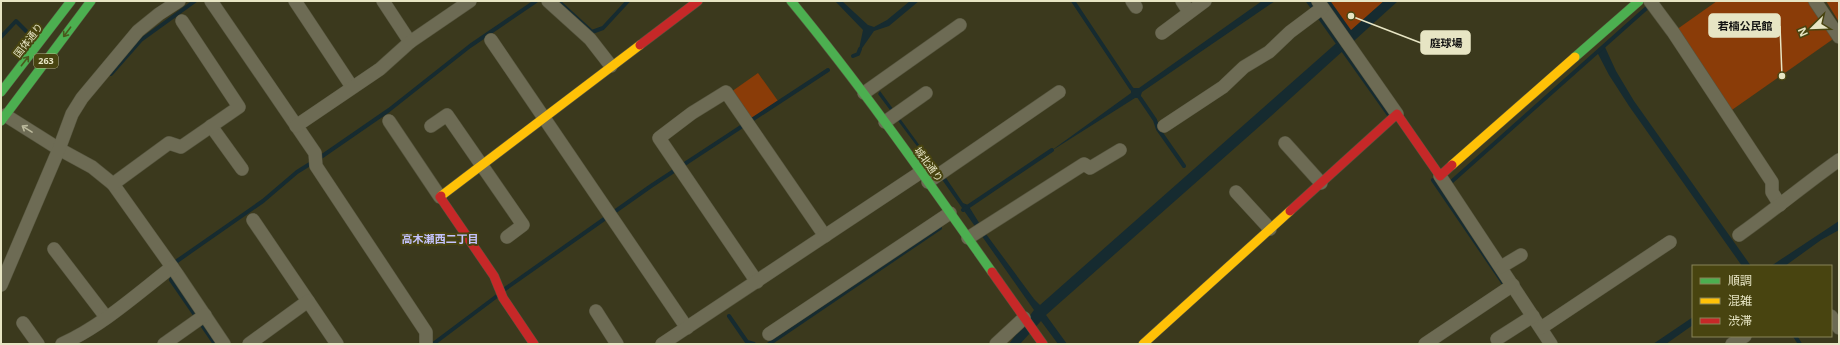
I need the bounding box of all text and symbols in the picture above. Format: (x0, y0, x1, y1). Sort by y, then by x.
north arrow (1792, 8, 1832, 48)
callout: 若楠公民館 (1709, 14, 1780, 37)
text: 若楠公民館 (1718, 18, 1773, 33)
street label: 国体通り (10, 20, 46, 60)
text: N (1794, 25, 1811, 39)
one-way arrow (63, 27, 71, 38)
callout: 庭球場 (1421, 31, 1470, 54)
text: 庭球場 (1430, 35, 1463, 50)
road number: 263 (34, 54, 58, 68)
one-way arrow (21, 56, 29, 67)
one-way arrow (22, 125, 33, 133)
street label: 城北通り (912, 144, 946, 184)
district label: 高木瀬西二丁目 (402, 231, 479, 246)
legend (1692, 265, 1832, 337)
text: 順調 (1728, 272, 1752, 289)
text: 混雑 (1728, 292, 1752, 309)
text: 渋滞 (1728, 312, 1752, 329)

